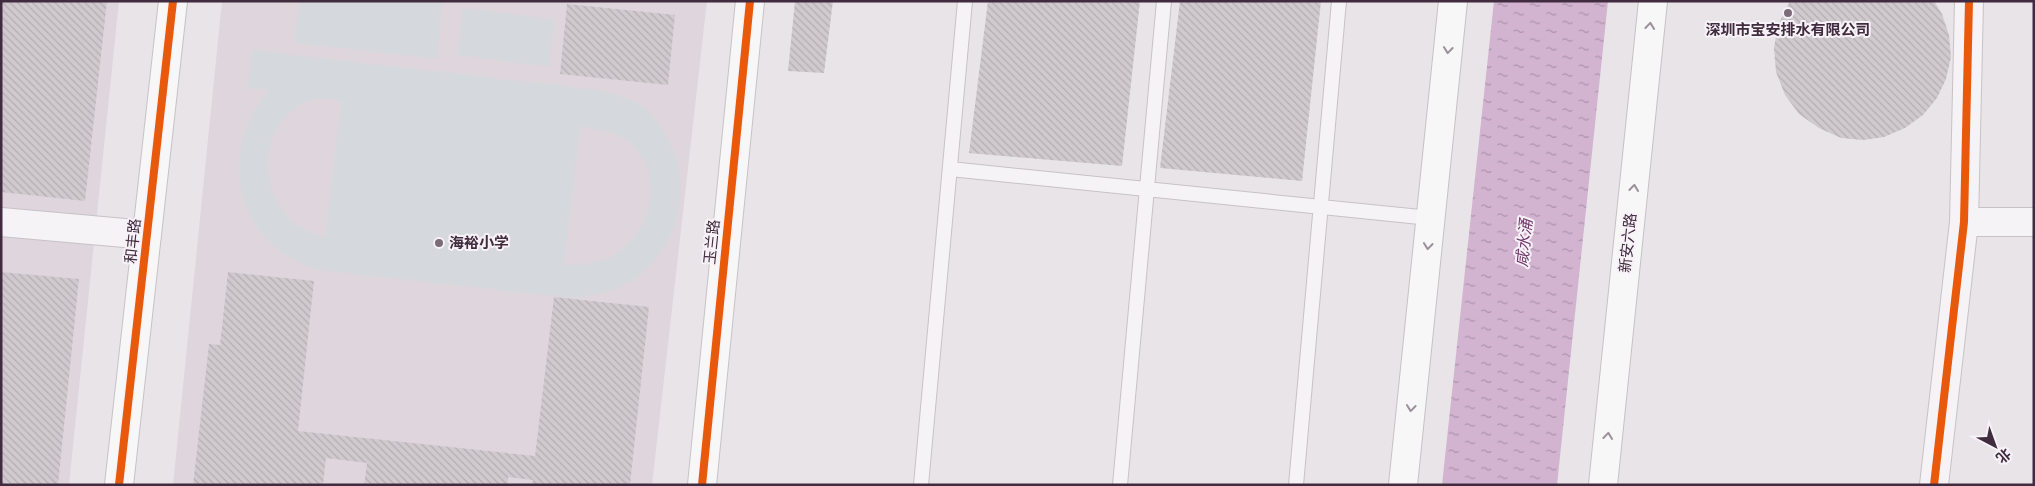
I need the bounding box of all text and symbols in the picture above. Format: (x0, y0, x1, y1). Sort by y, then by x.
marker: 深圳市宝安排水有限公司 (1782, 7, 1794, 19)
place label: 深圳市宝安排水有限公司 (1705, 21, 1871, 39)
one-way arrow (1644, 22, 1655, 30)
one-way arrow (1442, 46, 1453, 54)
one-way arrow (1628, 183, 1639, 191)
street label: 新安六路 (1616, 212, 1640, 274)
water label: 咸水涌 (1512, 216, 1536, 268)
street label: 和丰路 (122, 218, 144, 264)
street label: 玉兰路 (701, 219, 723, 265)
place label: 海裕小学 (449, 234, 509, 252)
marker: 海裕小学 (433, 237, 445, 249)
one-way arrow (1422, 243, 1433, 251)
one-way arrow (1406, 404, 1417, 412)
north arrow (1970, 421, 2020, 471)
one-way arrow (1602, 432, 1613, 440)
text: 北 (1993, 445, 2014, 466)

